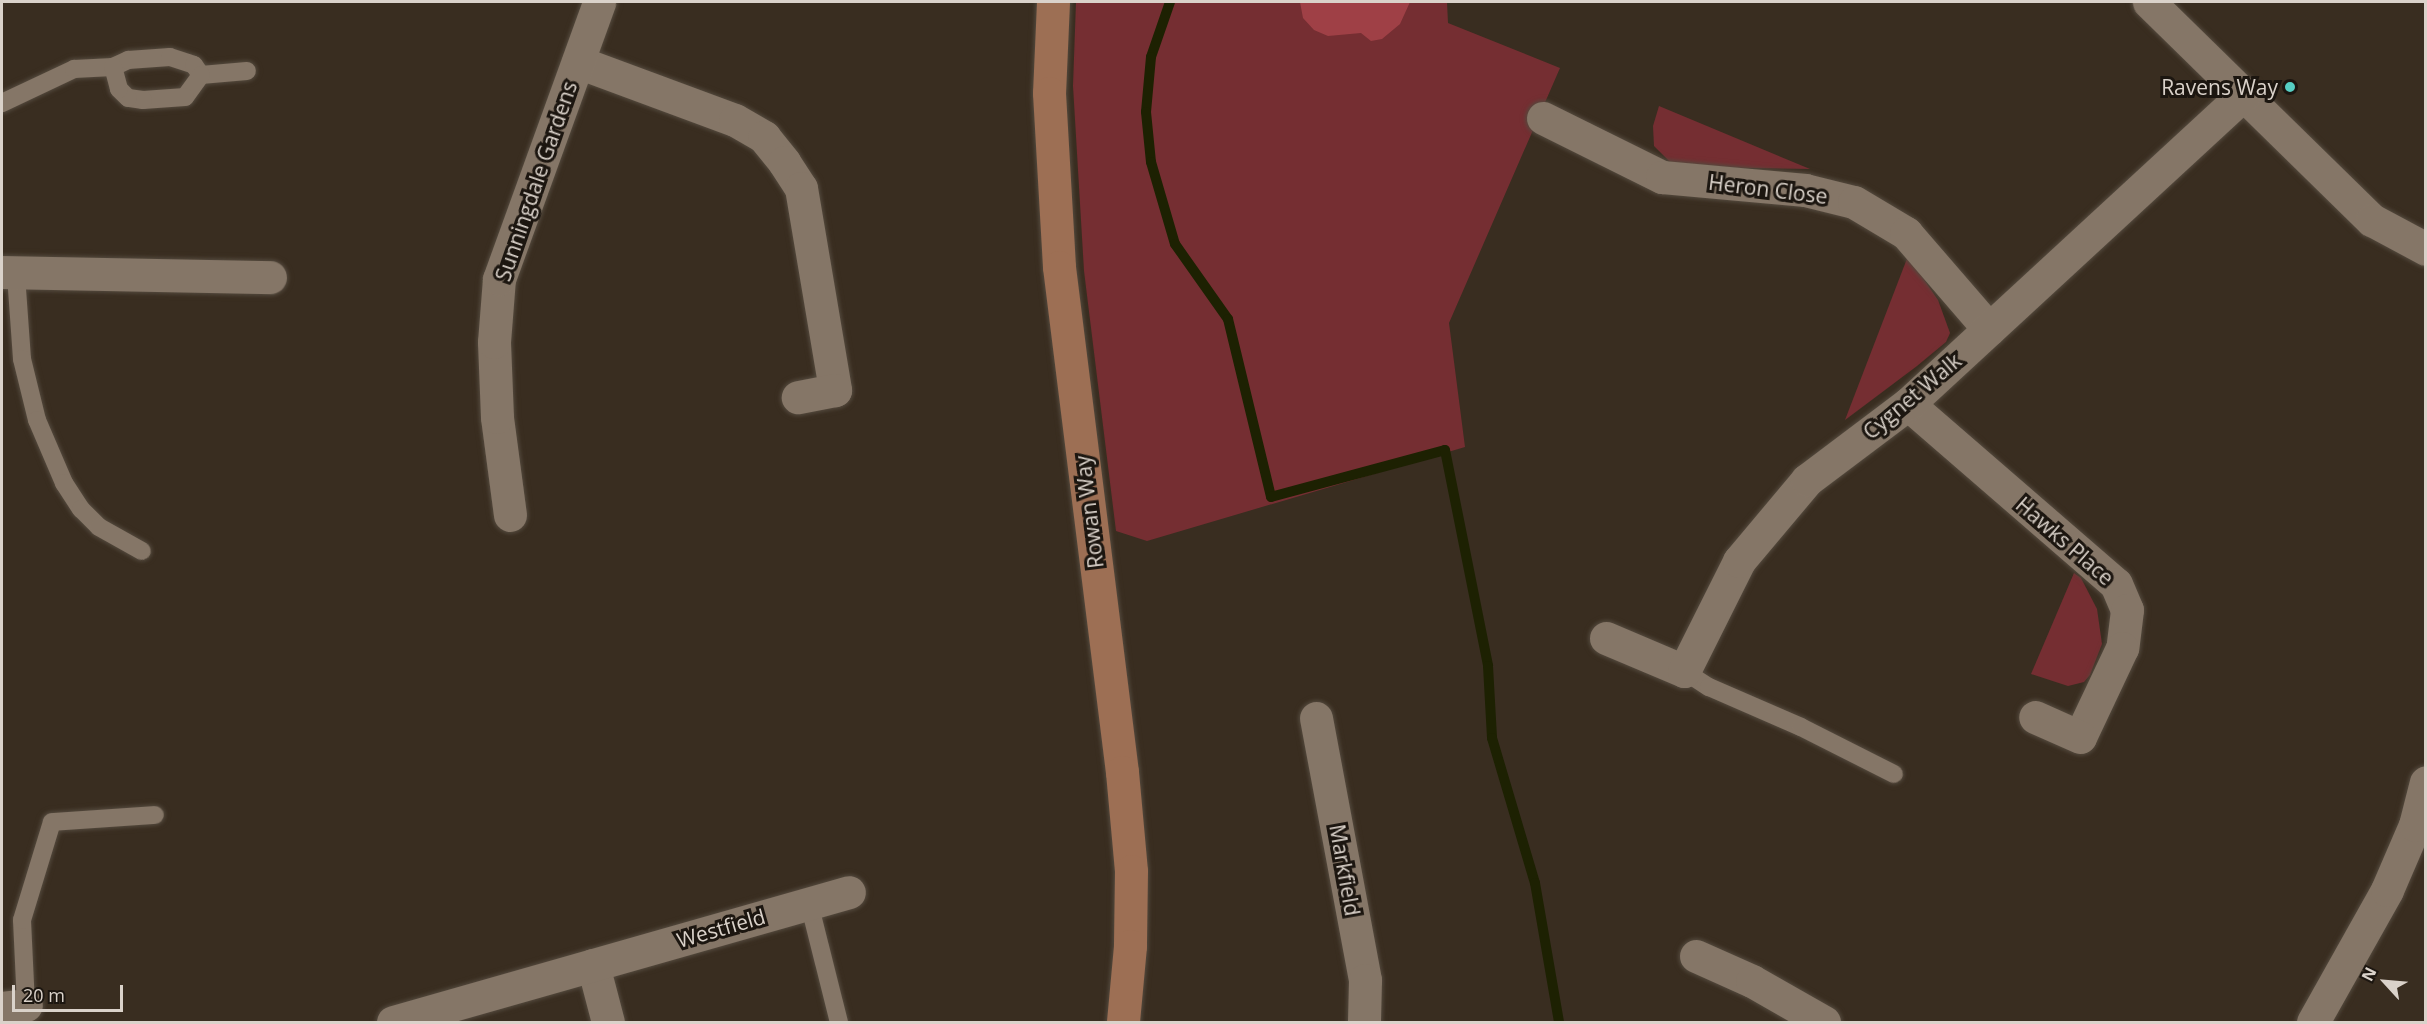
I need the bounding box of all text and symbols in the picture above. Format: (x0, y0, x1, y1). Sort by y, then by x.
place label: Ravens Way (2161, 74, 2278, 100)
street label: Sunningdale Gardens (490, 78, 582, 284)
marker: Ravens Way (2283, 80, 2297, 94)
street label: Heron Close (1707, 169, 1829, 209)
street label: Cygnet Walk (1858, 348, 1966, 444)
street label: Rowan Way (1070, 454, 1108, 570)
street label: Hawks Place (2011, 492, 2119, 590)
street label: Markfield (1325, 822, 1365, 918)
street label: Westfield (674, 903, 768, 953)
north arrow (2355, 952, 2415, 1012)
text: N (2356, 963, 2382, 985)
scale bar (15, 973, 126, 1011)
text: 20 m (23, 983, 65, 1007)

